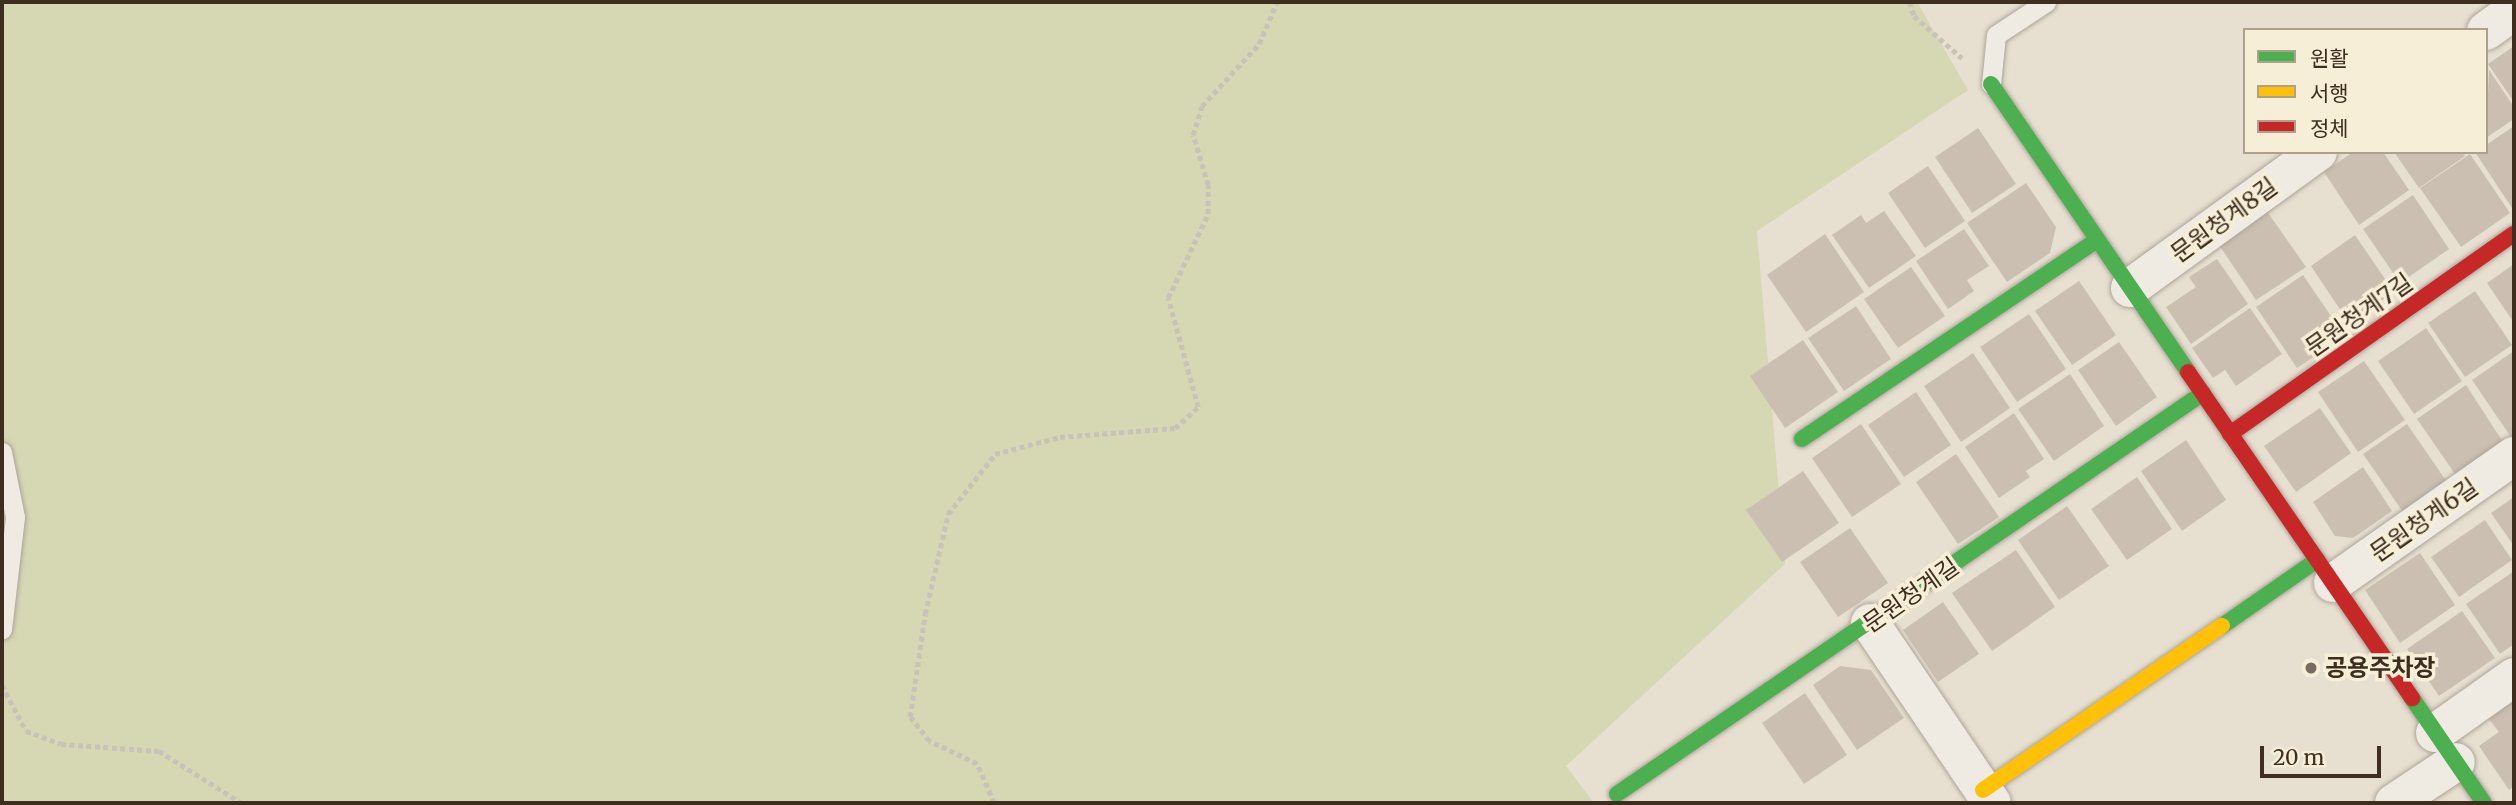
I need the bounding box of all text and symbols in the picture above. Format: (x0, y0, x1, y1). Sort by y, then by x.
legend (2243, 28, 2488, 154)
text: 원활 (2310, 45, 2349, 72)
text: 서행 (2310, 80, 2349, 107)
text: 정체 (2310, 115, 2349, 142)
street label: 문원청계8길 (2165, 172, 2283, 268)
street label: 문원청계7길 (2300, 268, 2418, 362)
street label: 문원청계6길 (2365, 472, 2483, 568)
street label: 문원청계길 (1858, 552, 1964, 638)
place label: 공용주차장 (2325, 654, 2435, 682)
marker: 공용주차장 (2303, 660, 2319, 676)
scale bar (2264, 732, 2385, 776)
text: 20 m (2273, 744, 2324, 771)

